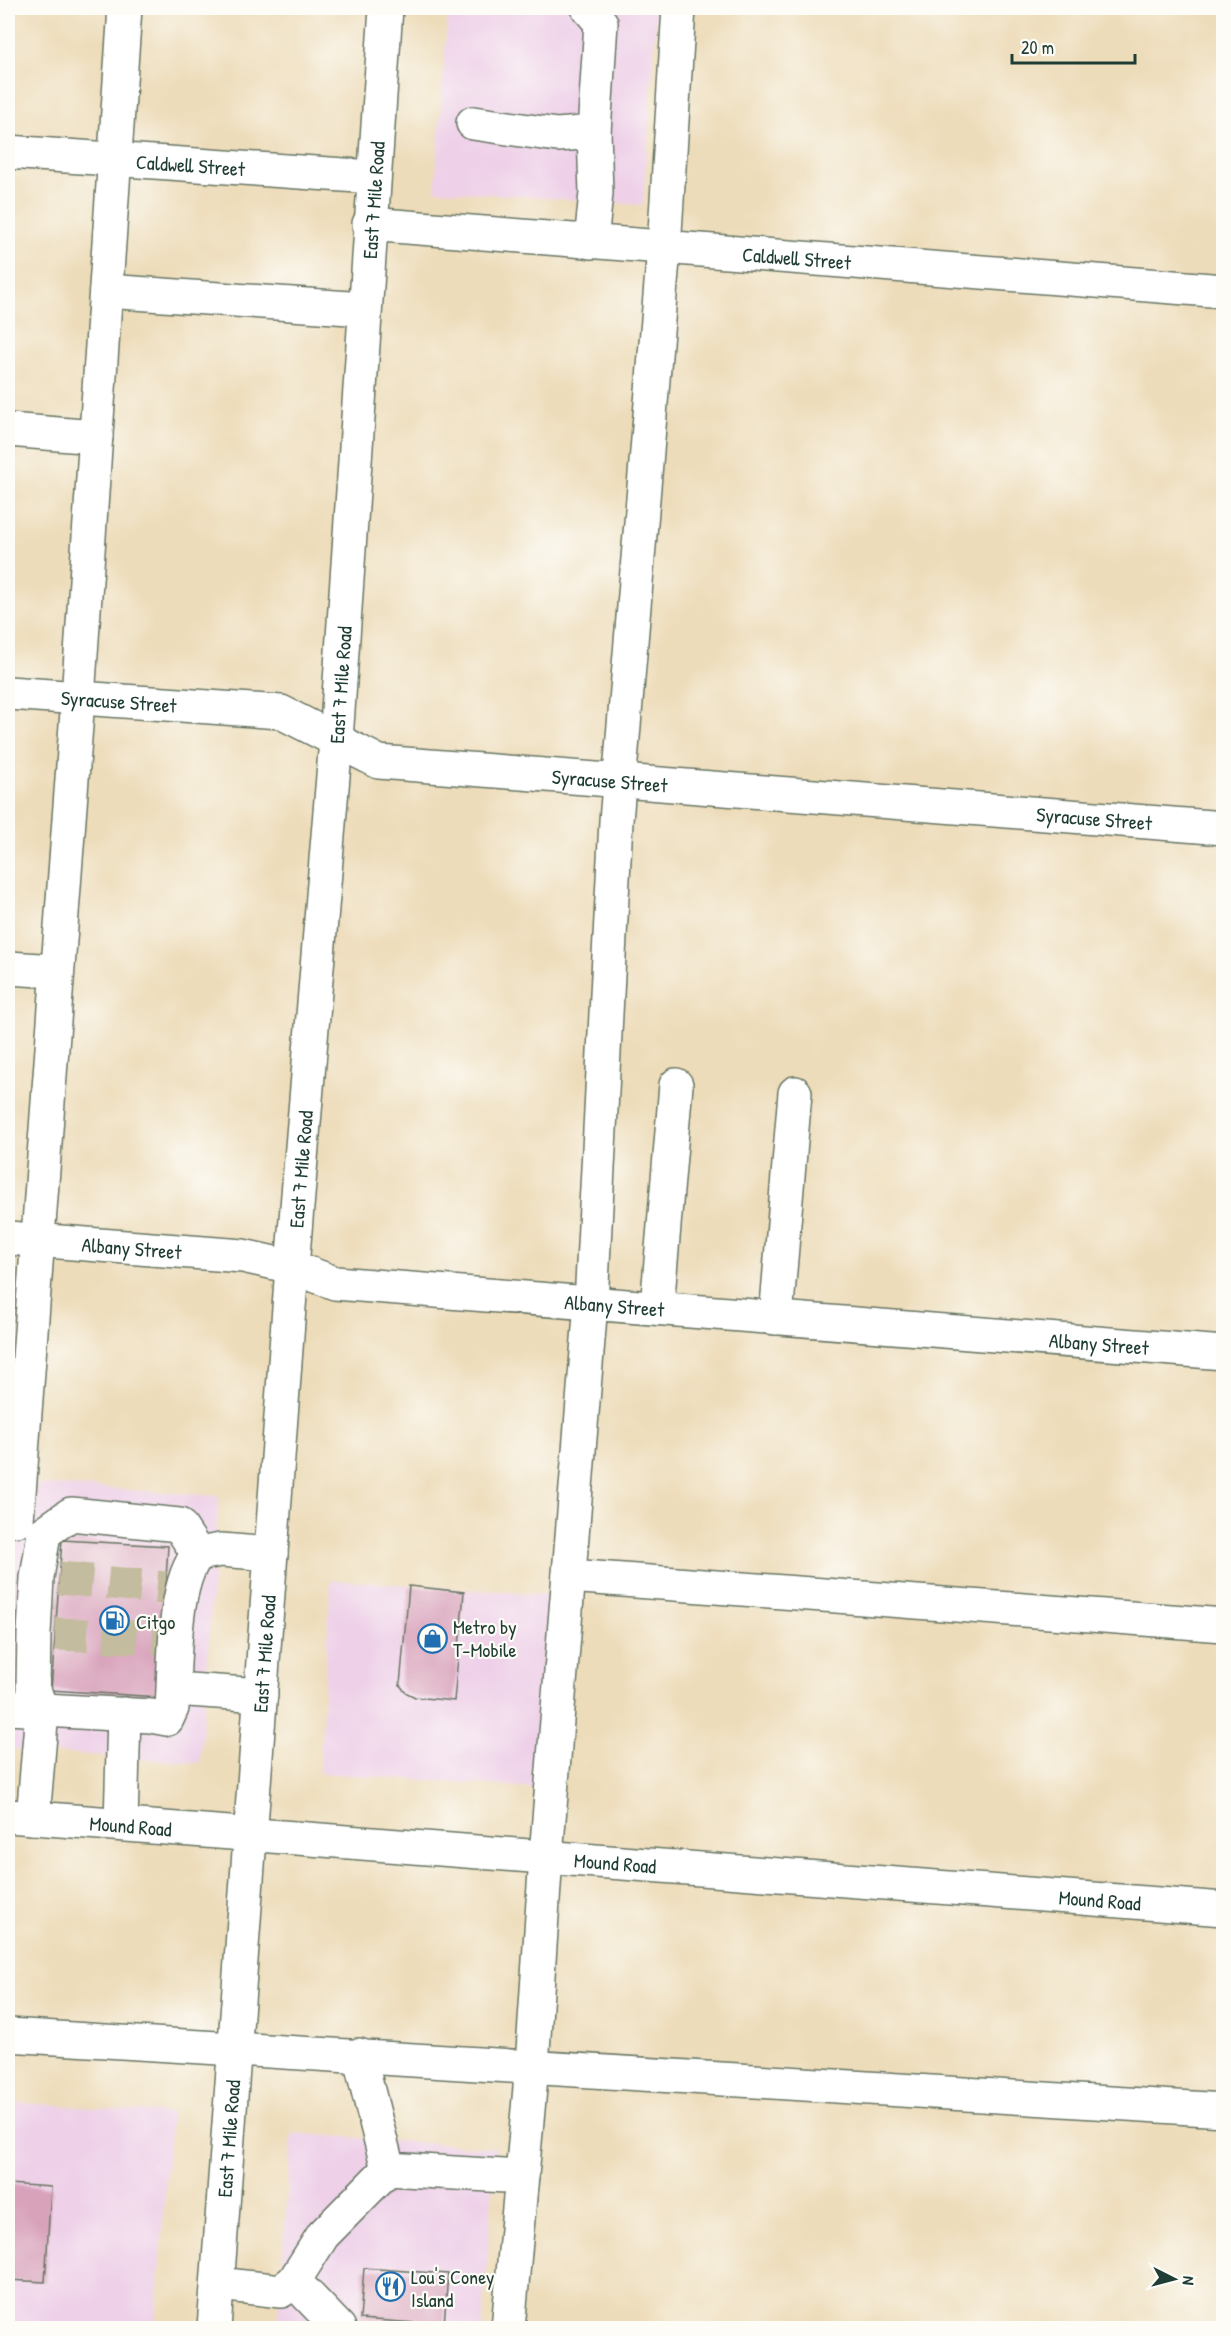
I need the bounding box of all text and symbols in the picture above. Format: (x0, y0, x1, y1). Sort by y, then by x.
scale bar (1012, 27, 1135, 65)
text: 20 m (1021, 35, 1054, 60)
street label: East 7 Mile Road (355, 140, 390, 259)
street label: Caldwell Street (135, 147, 247, 182)
street label: Caldwell Street (741, 240, 853, 275)
street label: East 7 Mile Road (322, 625, 357, 744)
street label: Syracuse Street (60, 683, 179, 718)
street label: Syracuse Street (551, 762, 670, 798)
street label: Syracuse Street (1035, 800, 1154, 836)
street label: East 7 Mile Road (282, 1109, 319, 1229)
street label: Albany Street (81, 1230, 184, 1265)
street label: Albany Street (563, 1288, 666, 1322)
street label: Albany Street (1048, 1326, 1151, 1361)
street label: East 7 Mile Road (246, 1594, 281, 1713)
fuel station icon: Citgo (99, 1605, 131, 1637)
place label: Citgo (136, 1608, 175, 1635)
place label: Metro by T-Mobile (453, 1613, 517, 1663)
shop icon: Metro by T-Mobile (416, 1622, 448, 1654)
street label: Mound Road (89, 1809, 173, 1842)
street label: Mound Road (573, 1846, 657, 1879)
street label: Mound Road (1058, 1883, 1142, 1916)
street label: East 7 Mile Road (210, 2079, 246, 2198)
north arrow (1144, 2249, 1204, 2309)
place label: Lou's Coney Island (411, 2263, 495, 2313)
restaurant icon: Lou's Coney Island (374, 2271, 406, 2303)
text: N (1177, 2275, 1200, 2286)

